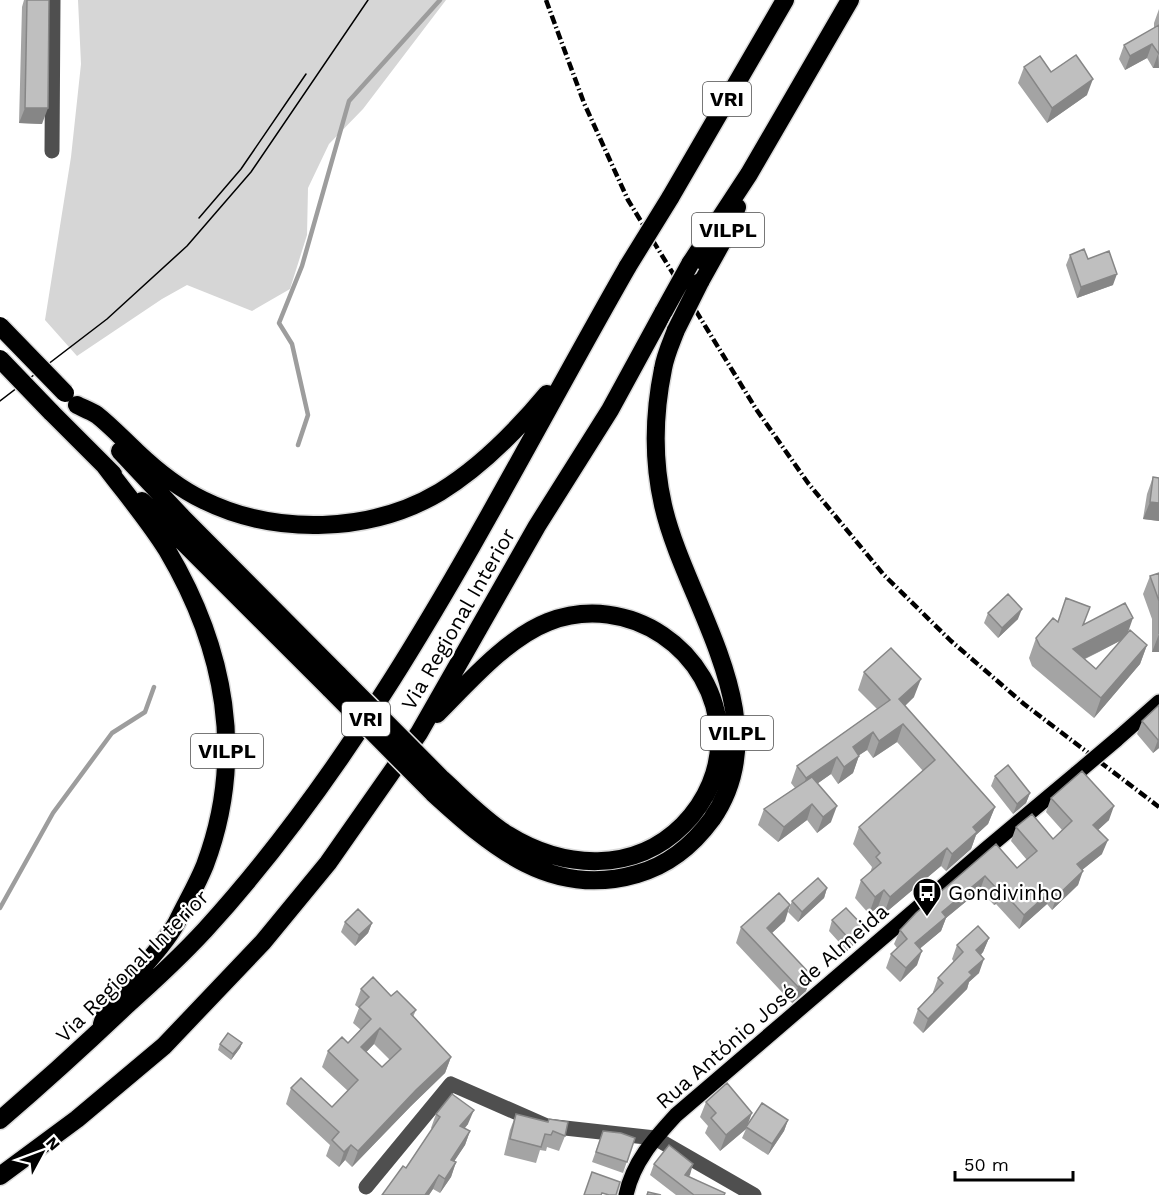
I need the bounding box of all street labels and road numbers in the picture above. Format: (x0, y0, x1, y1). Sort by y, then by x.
road number: VRI (703, 82, 751, 116)
road number: VILPL (692, 213, 764, 247)
street label: Via Regional Interior (396, 523, 520, 714)
road number: VRI (342, 702, 390, 736)
road number: VILPL (701, 716, 773, 750)
road number: VILPL (191, 734, 263, 768)
street label: Via Regional Interior (50, 884, 214, 1048)
street label: Rua António José de Almeida (651, 898, 893, 1114)

